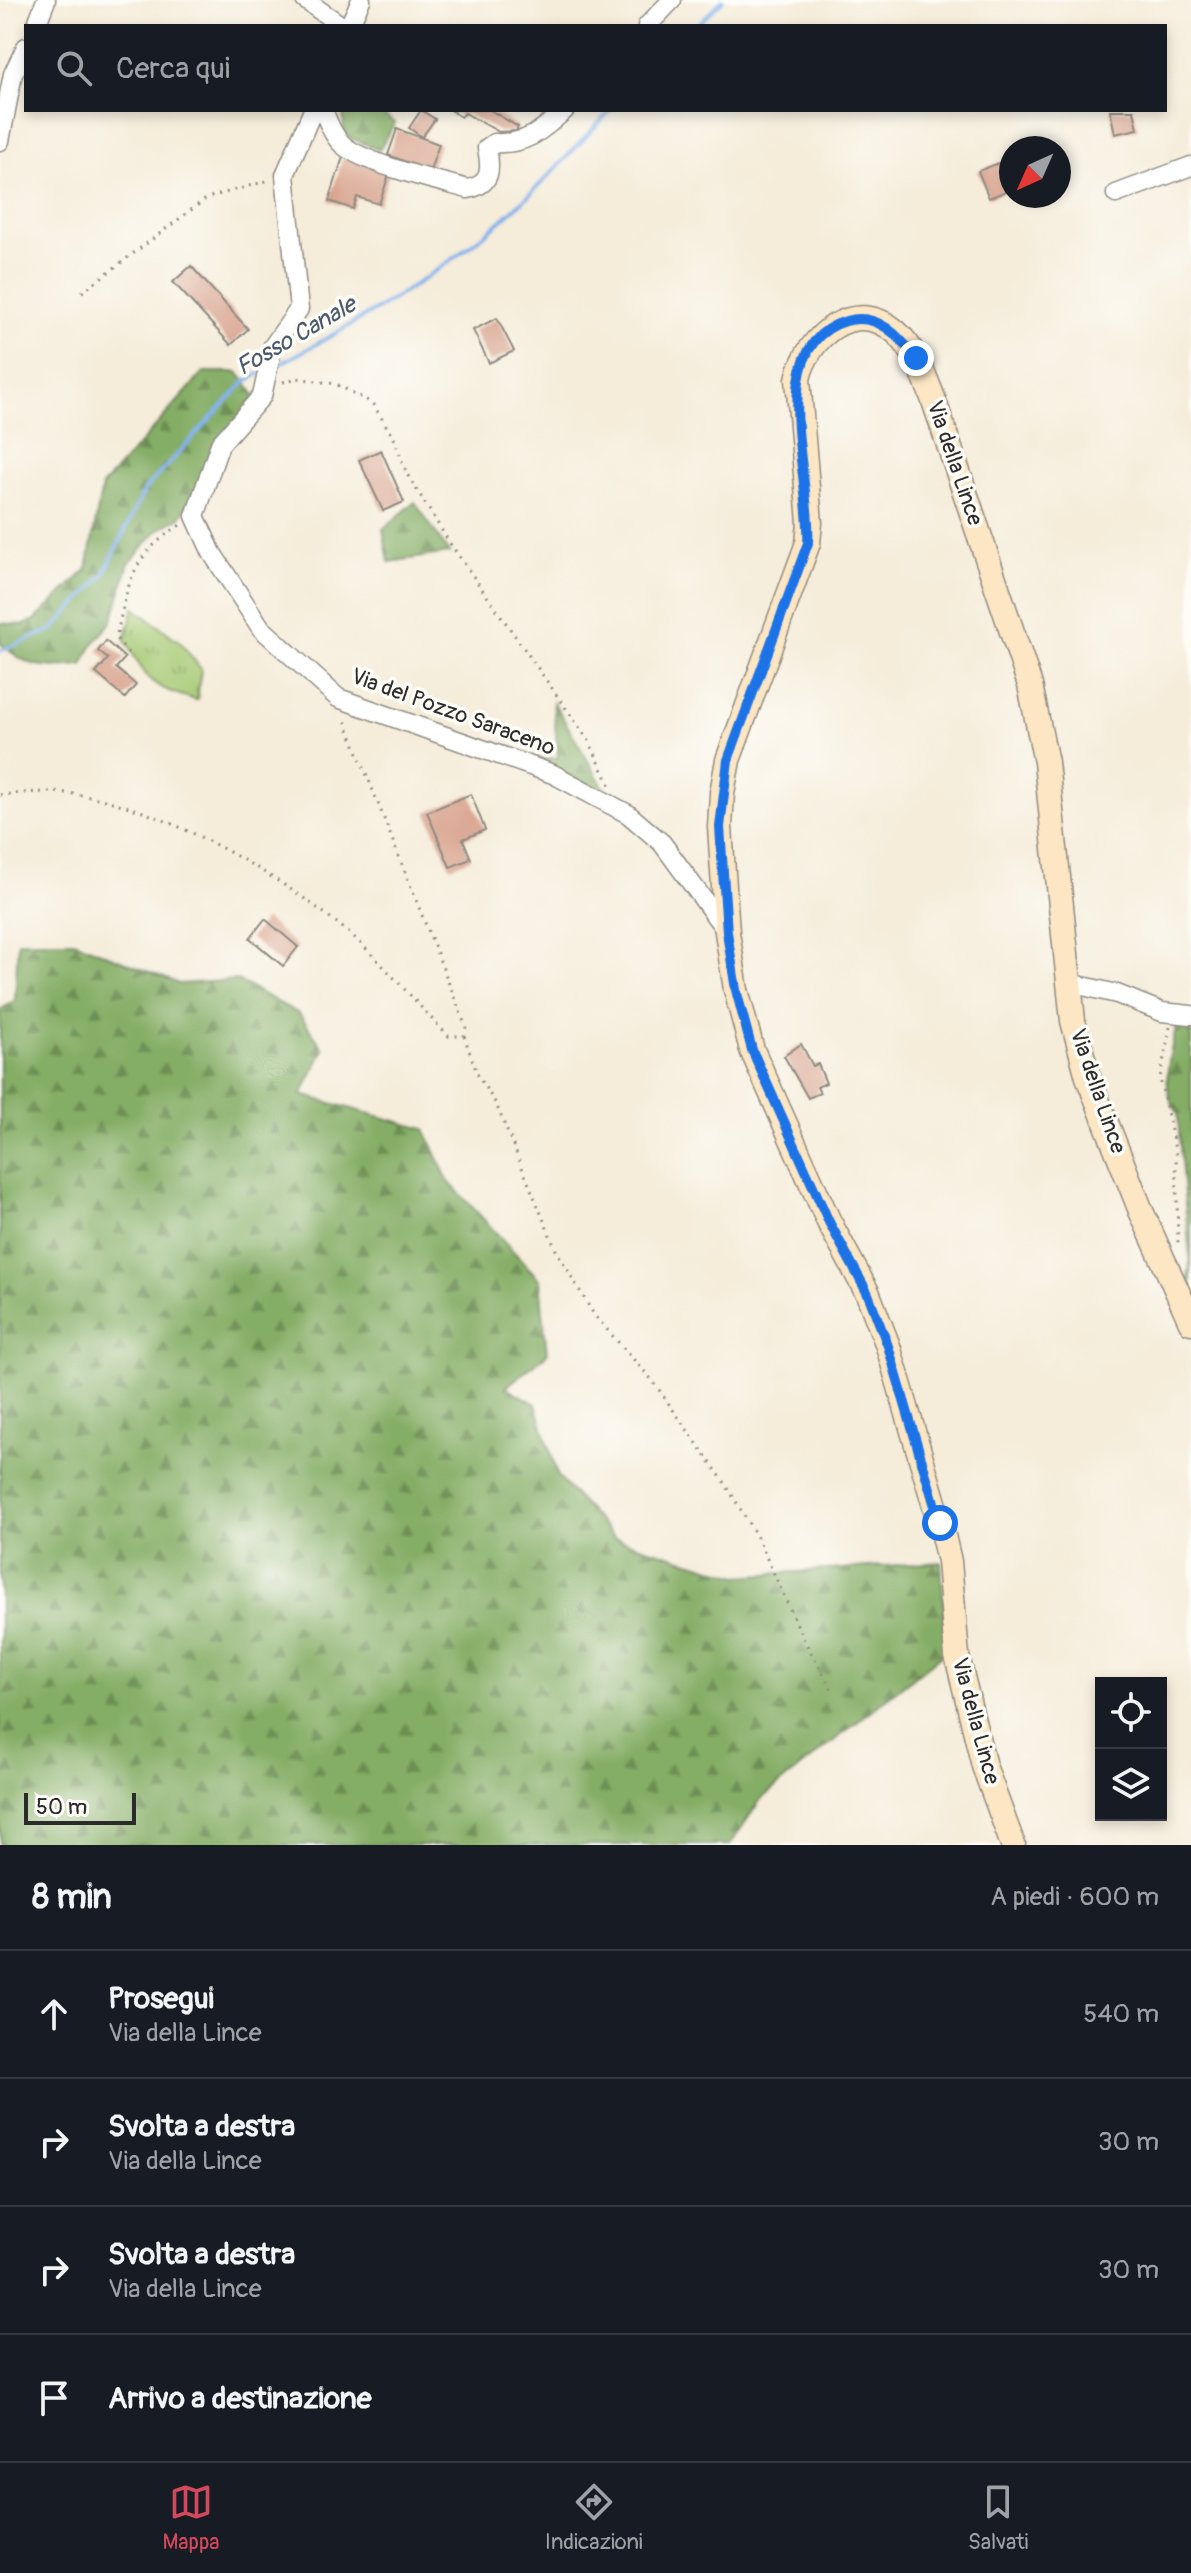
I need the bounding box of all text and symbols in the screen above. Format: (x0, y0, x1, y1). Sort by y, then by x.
search box (24, 24, 1167, 112)
icon: search (52, 46, 96, 90)
text: Cerca qui (116, 50, 230, 87)
north arrow (999, 136, 1071, 208)
water label: Fosso Canale (231, 289, 363, 382)
route end (898, 340, 934, 376)
street label: Via della Lince (921, 397, 989, 529)
street label: Via del Pozzo Saraceno (347, 662, 559, 762)
street label: Via della Lince (1064, 1025, 1132, 1157)
route start (922, 1505, 958, 1541)
street label: Via della Lince (946, 1655, 1006, 1788)
map controls (1095, 1677, 1167, 1821)
button: locate (1095, 1677, 1167, 1749)
button: layers (1095, 1749, 1167, 1821)
scale bar (24, 1789, 136, 1825)
text: 50 m (36, 1793, 87, 1821)
text: 8 min (32, 1876, 112, 1919)
text: A piedi · 600 m (990, 1881, 1159, 1913)
text: Prosegui (108, 1980, 214, 2017)
icon: ahead (32, 1992, 76, 2036)
text: 540 m (1083, 1998, 1159, 2030)
text: Via della Lince (108, 2017, 262, 2049)
text: Svolta a destra (108, 2108, 295, 2145)
icon: right (32, 2120, 76, 2164)
text: 30 m (1098, 2126, 1159, 2158)
text: Via della Lince (108, 2145, 262, 2177)
text: Svolta a destra (108, 2236, 295, 2273)
icon: right (32, 2248, 76, 2292)
text: 30 m (1098, 2254, 1159, 2286)
text: Via della Lince (108, 2273, 262, 2305)
icon: arrive (32, 2376, 76, 2420)
text: Arrivo a destinazione (108, 2380, 372, 2417)
tab: Mappa (163, 2480, 220, 2556)
tab: Indicazioni (545, 2480, 643, 2556)
tab: Salvati (968, 2480, 1028, 2556)

